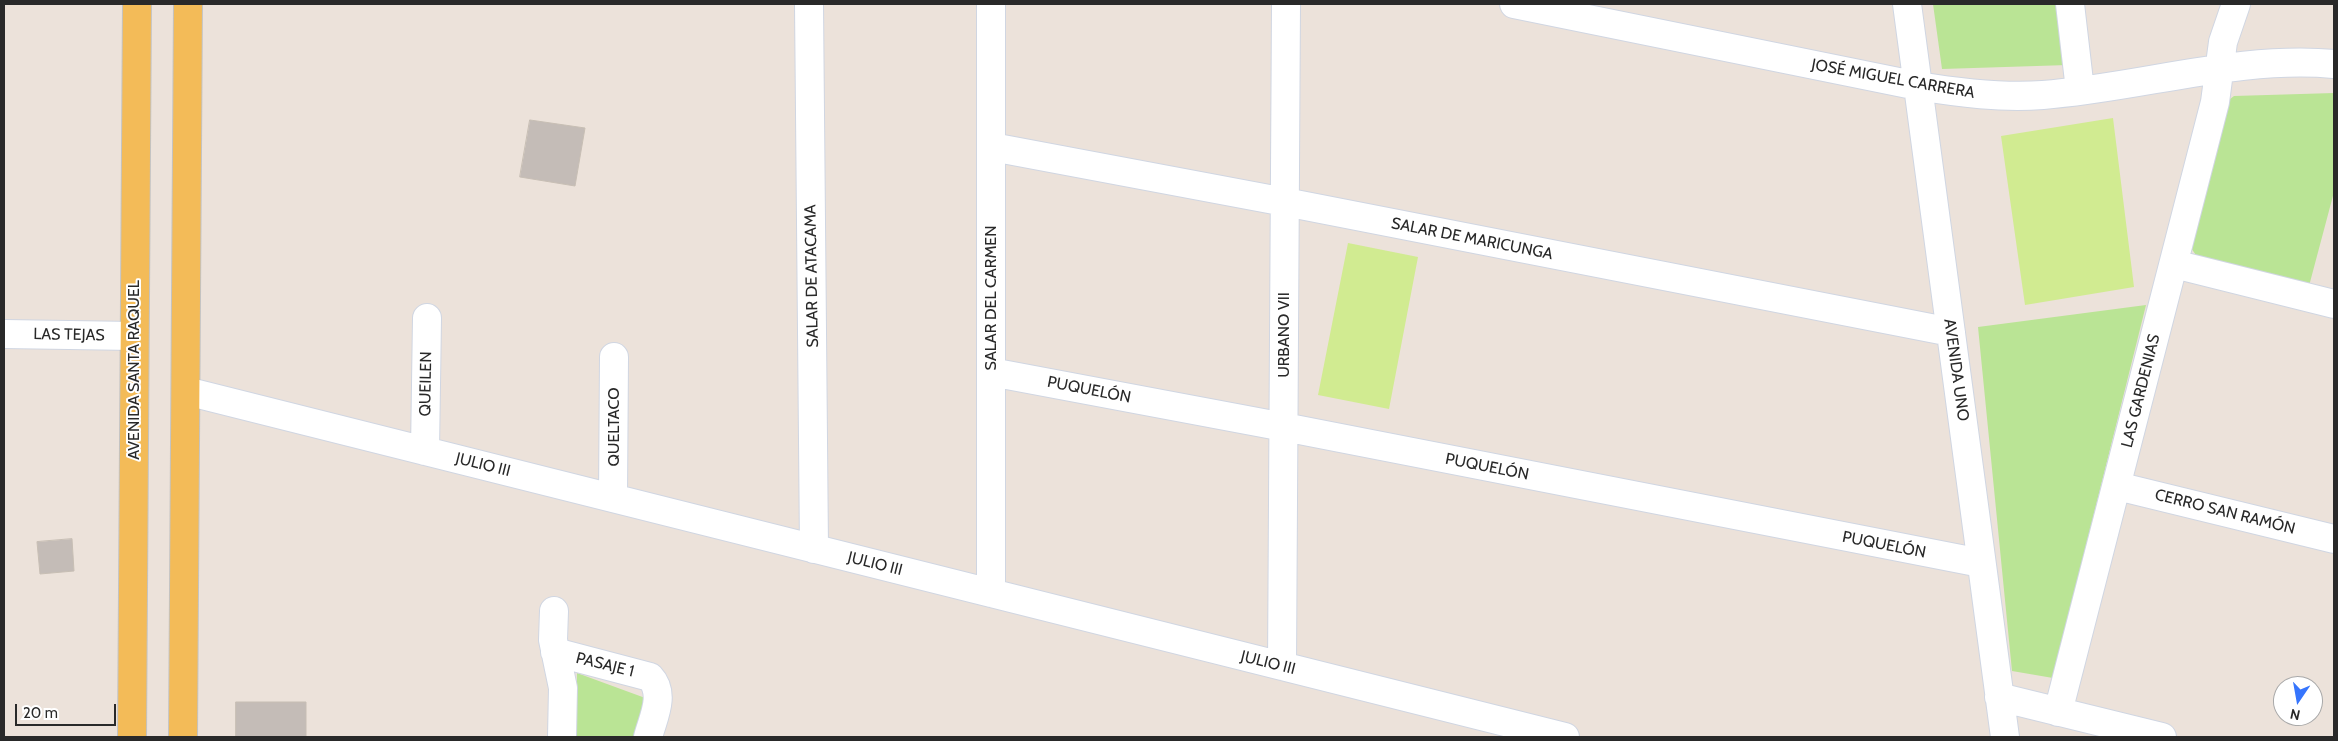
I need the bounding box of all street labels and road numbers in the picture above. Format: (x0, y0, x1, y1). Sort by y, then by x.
street label: JOSÉ MIGUEL CARRERA (1810, 55, 1976, 103)
street label: SALAR DE ATACAMA (801, 204, 823, 348)
street label: SALAR DE MARICUNGA (1390, 214, 1554, 264)
street label: SALAR DEL CARMEN (981, 226, 1001, 370)
street label: AVENIDA SANTA RAQUEL (124, 280, 144, 460)
street label: URBANO VII (1274, 292, 1294, 378)
street label: AVENIDA UNO (1939, 318, 1973, 422)
street label: LAS TEJAS (33, 325, 105, 345)
street label: LAS GARDENIAS (2118, 332, 2164, 450)
street label: QUEILEN (416, 351, 436, 417)
street label: PUQUELÓN (1046, 372, 1132, 408)
street label: QUELTACO (604, 387, 624, 467)
street label: JULIO III (454, 449, 512, 481)
street label: PUQUELÓN (1444, 449, 1530, 485)
street label: CERRO SAN RAMÓN (2153, 485, 2297, 539)
street label: PUQUELÓN (1841, 527, 1927, 563)
street label: JULIO III (846, 548, 904, 580)
street label: JULIO III (1239, 647, 1297, 679)
street label: PASAJE 1 (574, 649, 636, 681)

